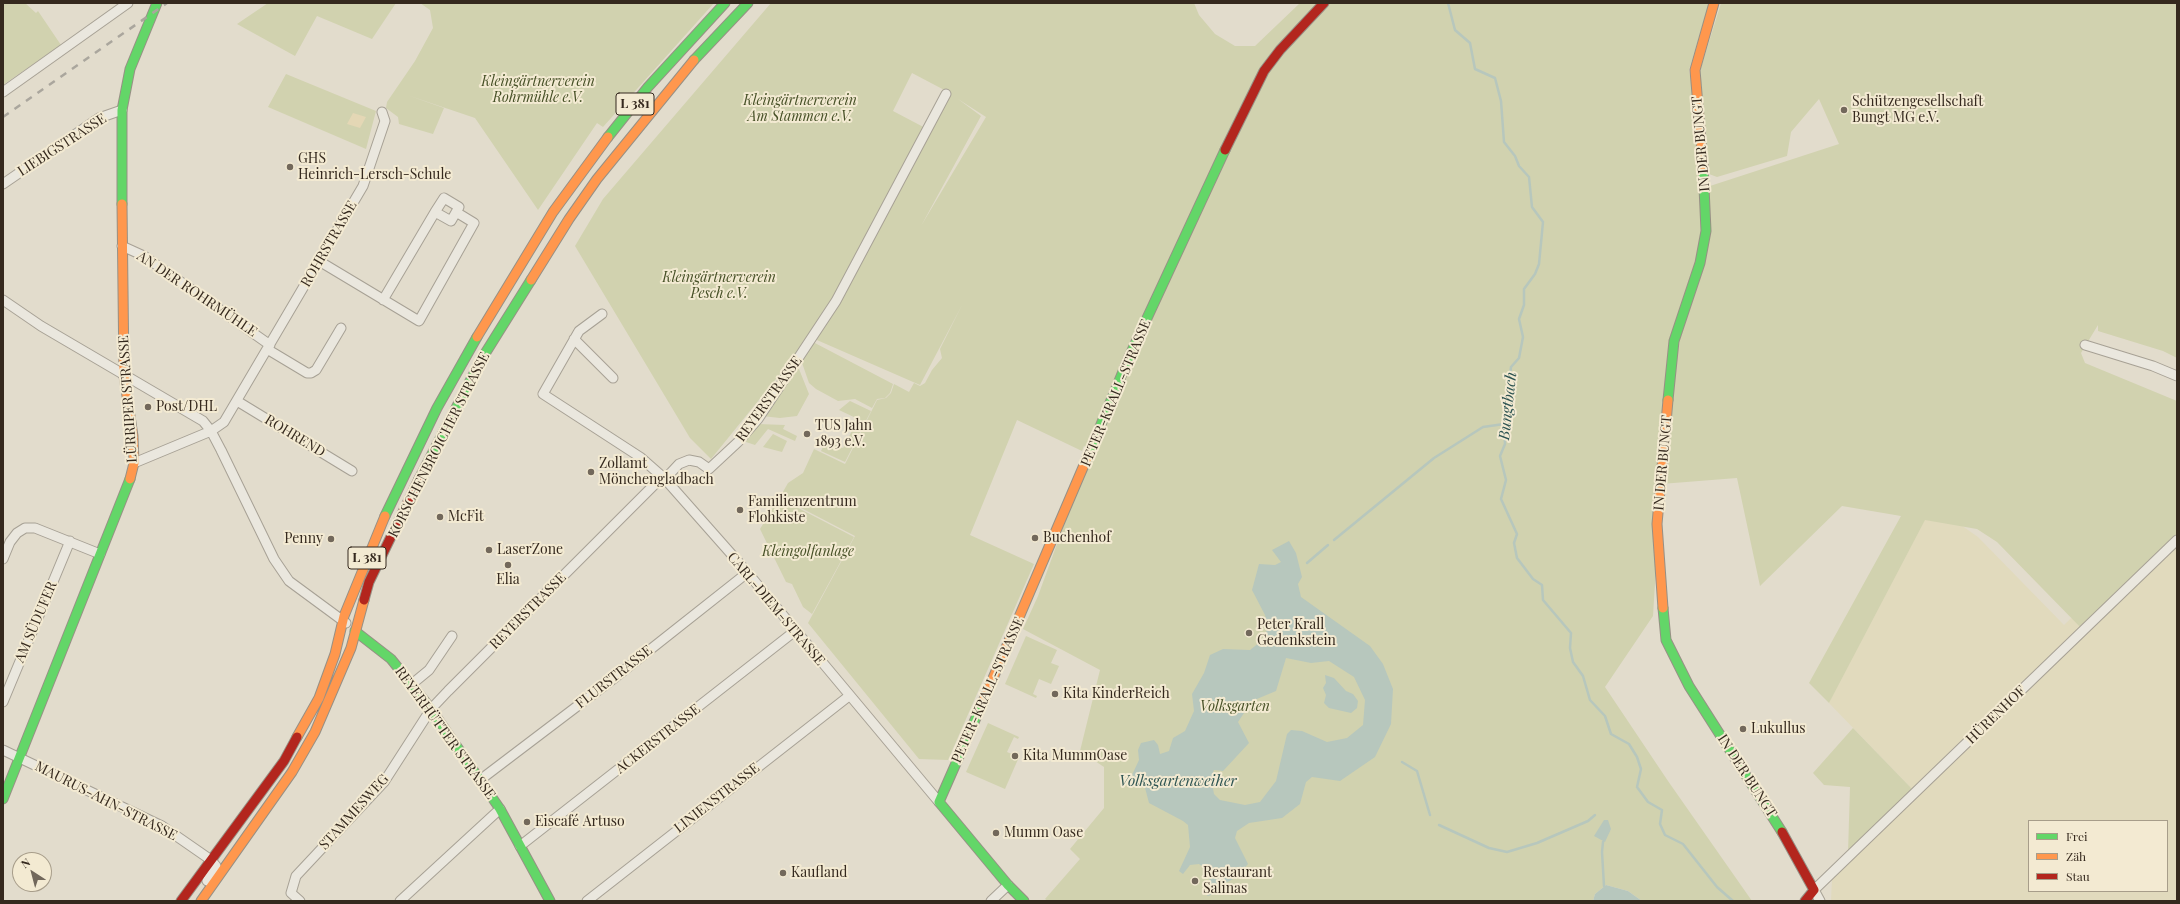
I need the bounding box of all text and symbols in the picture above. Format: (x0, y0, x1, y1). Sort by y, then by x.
park label: Kleingärtnerverein Rohrmühle e.V. (481, 74, 595, 106)
road number: L 381 (616, 93, 654, 115)
park label: Kleingärtnerverein Am Stammen e.V. (743, 93, 857, 126)
place label: Schützengesellschaft Bungt MG e.V. (1852, 94, 1983, 126)
street label: IN DER BUNGT (1688, 96, 1714, 192)
marker: Schützengesellschaft Bungt MG e.V. (1839, 105, 1849, 115)
street label: LIEBIGSTRASSE (14, 110, 110, 180)
place label: GHS Heinrich-Lersch-Schule (298, 151, 451, 184)
marker: GHS Heinrich-Lersch-Schule (285, 162, 295, 172)
street label: ROHRSTRASSE (298, 198, 360, 290)
street label: AN DER ROHRMÜHLE (134, 248, 260, 340)
park label: Kleingärtnerverein Pesch e.V. (662, 270, 776, 302)
street label: PETER-KRALL-STRASSE (1077, 317, 1155, 469)
street label: LÜRRIPER STRASSE (115, 335, 141, 463)
street label: KORSCHENBROICHER STRASSE (385, 350, 493, 540)
street label: REYERSTRASSE (732, 353, 806, 445)
water label: Bungtbach (1495, 371, 1521, 441)
place label: Post/DHL (156, 399, 217, 415)
marker: Post/DHL (143, 402, 153, 412)
street label: ROHREND (262, 411, 328, 461)
street label: IN DER BUNGT (1650, 415, 1676, 511)
place label: TUS Jahn 1893 e.V. (815, 418, 872, 450)
marker: TUS Jahn 1893 e.V. (802, 429, 812, 439)
place label: Zollamt Mönchengladbach (599, 456, 714, 488)
marker: Zollamt Mönchengladbach (586, 467, 596, 477)
place label: Familienzentrum Flohkiste (748, 494, 857, 526)
marker: Familienzentrum Flohkiste (735, 505, 745, 515)
place label: McFit (448, 509, 484, 525)
marker: McFit (435, 512, 445, 522)
place label: Buchenhof (1043, 530, 1111, 546)
place label: Penny (284, 531, 323, 547)
marker: Buchenhof (1030, 533, 1040, 543)
marker: Penny (326, 534, 336, 544)
place label: LaserZone (497, 542, 563, 558)
park label: Kleingolfanlage (762, 544, 854, 560)
marker: LaserZone (484, 545, 494, 555)
road number: L 381 (348, 547, 386, 569)
street label: CARL-DIEM-STRASSE (724, 549, 828, 669)
marker: Elia (503, 560, 513, 570)
street label: REYERSTRASSE (486, 569, 570, 653)
place label: Elia (496, 572, 520, 588)
street label: AM SÜDUFER (11, 579, 61, 665)
street label: PETER-KRALL-STRASSE (948, 614, 1028, 766)
place label: Peter Krall Gedenkstein (1257, 617, 1336, 650)
marker: Peter Krall Gedenkstein (1244, 628, 1254, 638)
street label: FLURSTRASSE (572, 642, 656, 712)
street label: REYERHÜTTER STRASSE (391, 663, 499, 803)
street label: HÜRENHOF (1963, 682, 2029, 748)
place label: Kita KinderReich (1063, 686, 1170, 702)
marker: Kita KinderReich (1050, 689, 1060, 699)
park label: Volksgarten (1200, 699, 1270, 715)
street label: ACKERSTRASSE (612, 701, 704, 777)
place label: Lukullus (1751, 721, 1806, 737)
marker: Lukullus (1738, 724, 1748, 734)
street label: IN DER BUNGT (1714, 731, 1780, 821)
place label: Kita MummOase (1023, 748, 1127, 764)
marker: Kita MummOase (1010, 751, 1020, 761)
street label: MAURUS-AHN-STRASSE (32, 758, 180, 844)
street label: LINIENSTRASSE (671, 759, 763, 837)
street label: STAMMESWEG (316, 771, 392, 853)
water label: Volksgartenweiher (1119, 772, 1237, 790)
place label: Eiscafé Artuso (535, 814, 625, 830)
marker: Eiscafé Artuso (522, 817, 532, 827)
legend (2028, 820, 2168, 892)
place label: Mumm Oase (1004, 825, 1083, 841)
marker: Mumm Oase (991, 828, 1001, 838)
text: Frei (2066, 828, 2088, 844)
text: Zäh (2066, 848, 2086, 864)
north arrow (12, 852, 52, 892)
text: N (18, 854, 33, 871)
place label: Kaufland (791, 865, 847, 881)
place label: Restaurant Salinas (1203, 865, 1272, 898)
marker: Kaufland (778, 868, 788, 878)
text: Stau (2066, 868, 2090, 884)
marker: Restaurant Salinas (1190, 876, 1200, 886)

